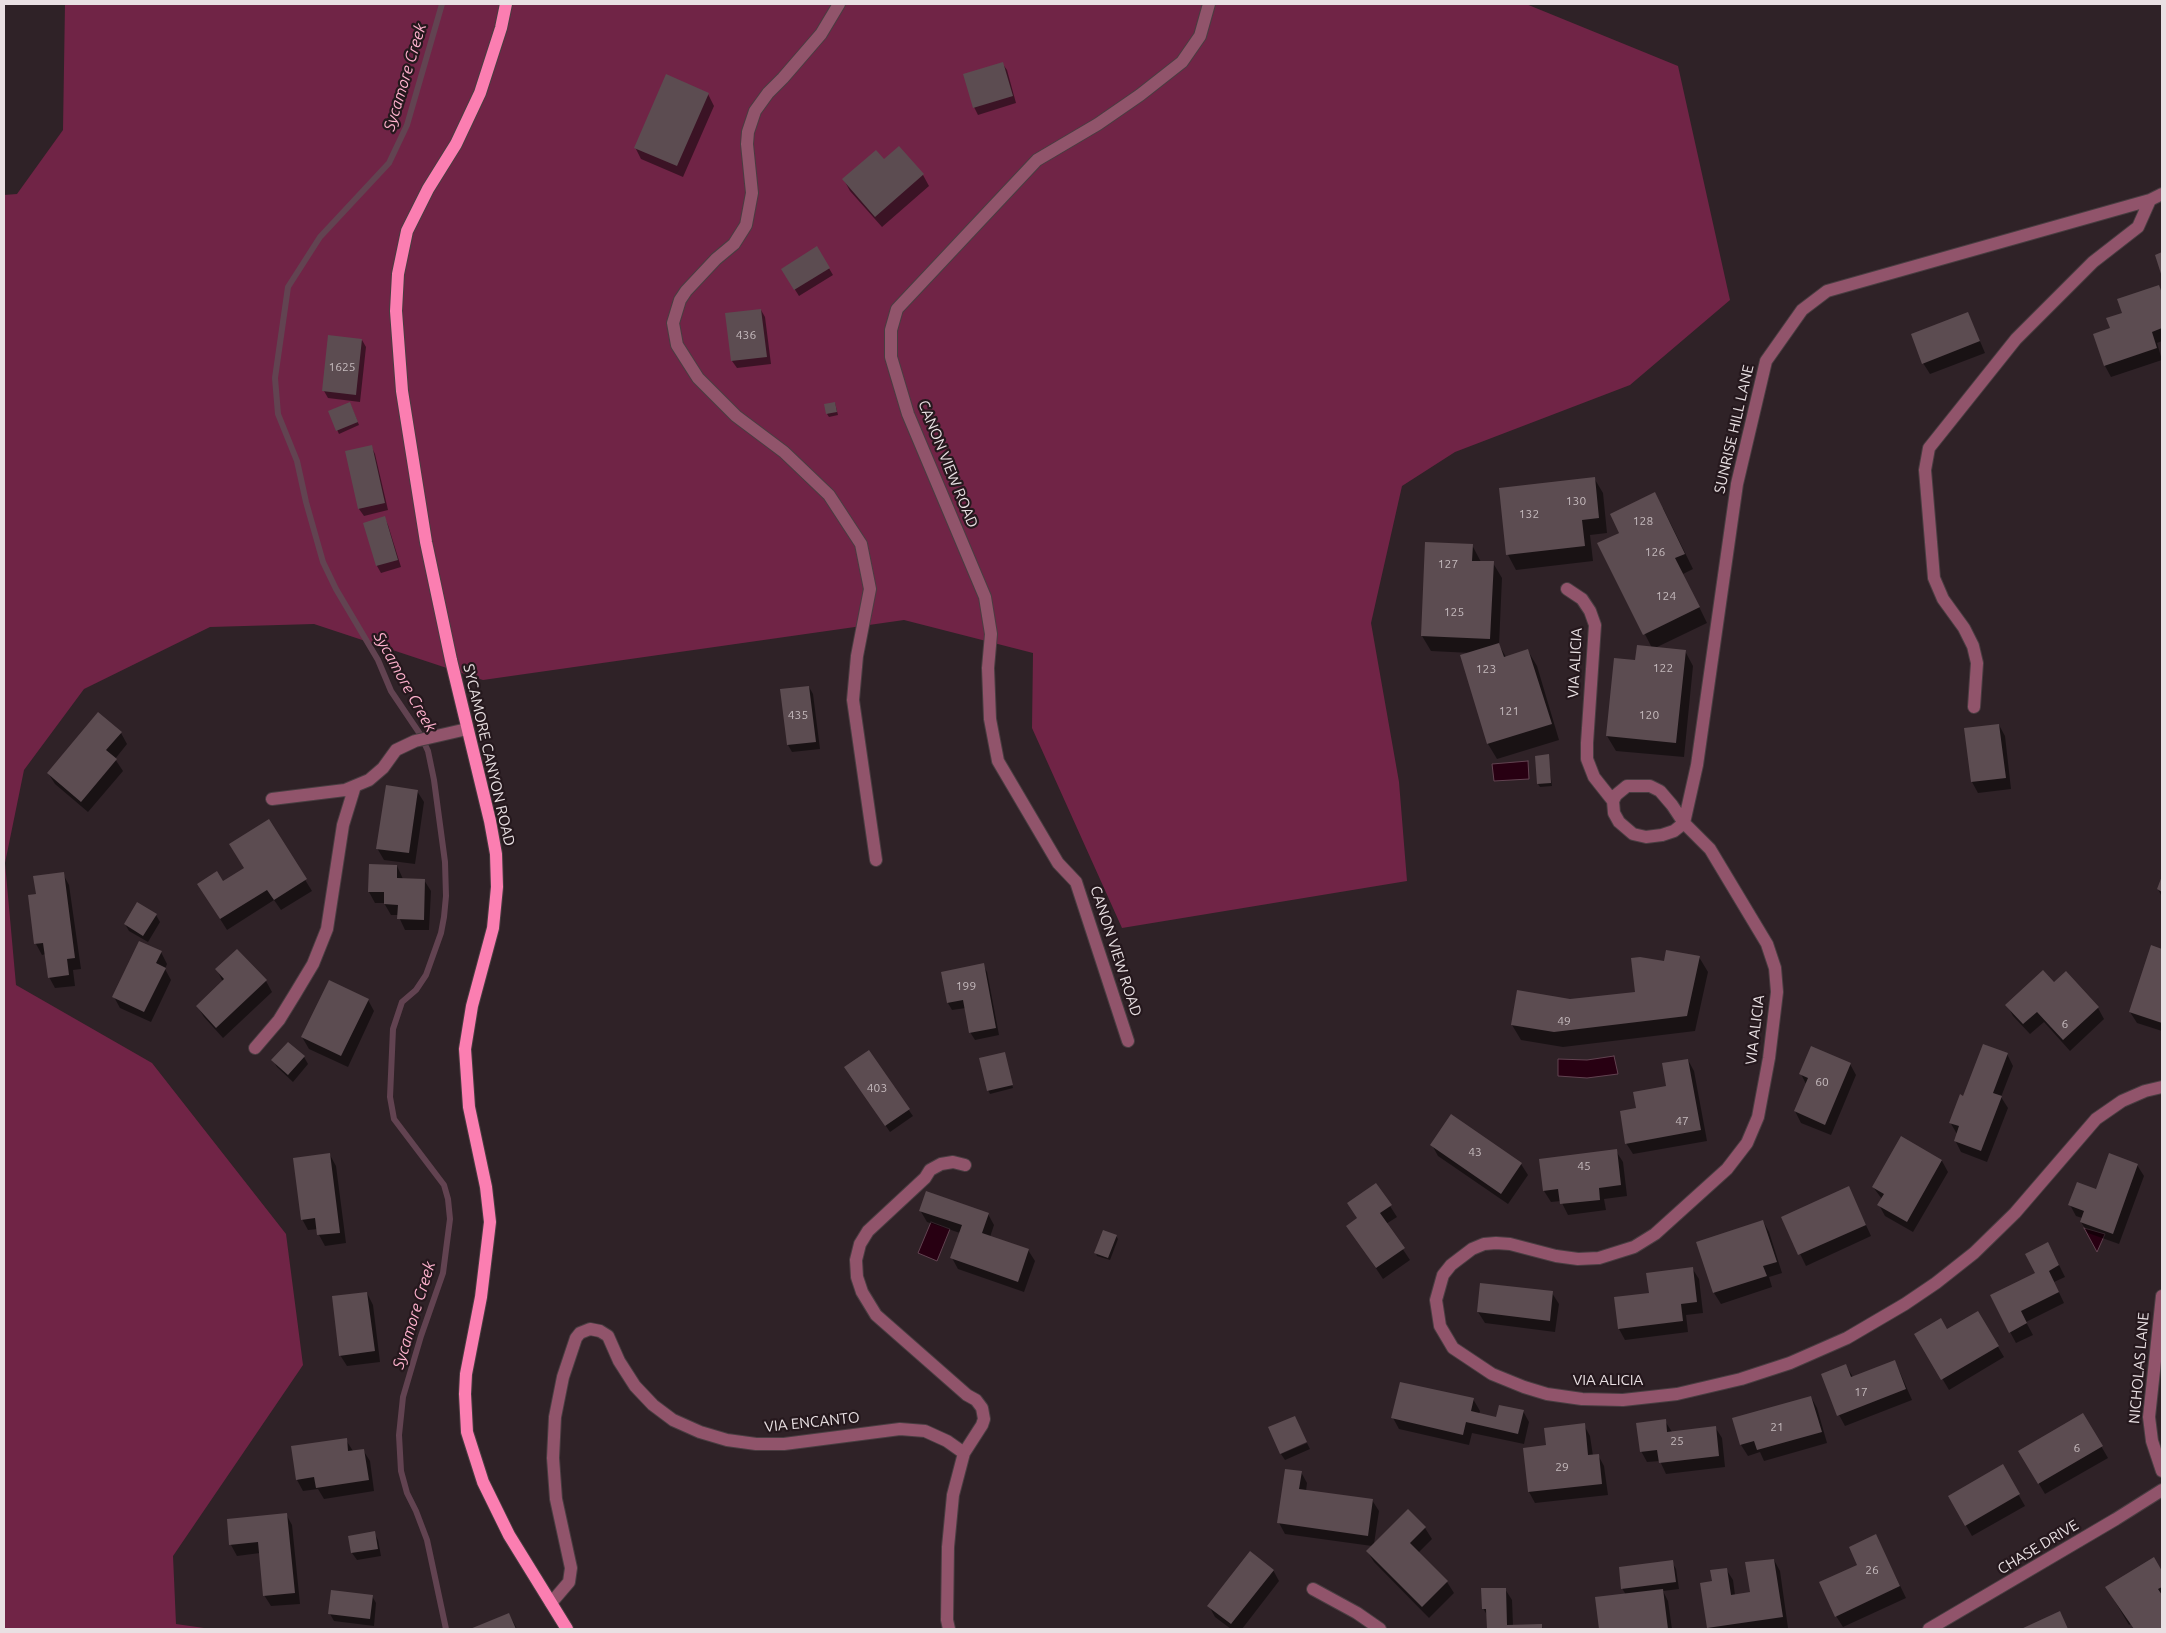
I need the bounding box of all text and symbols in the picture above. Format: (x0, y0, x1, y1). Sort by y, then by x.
water label: Sycamore Creek (380, 21, 430, 133)
house number: 436 (736, 328, 756, 342)
house number: 1625 (328, 360, 356, 374)
street label: SUNRISE HILL LANE (1710, 363, 1758, 495)
street label: CANON VIEW ROAD (914, 398, 982, 530)
house number: 130 (1566, 494, 1586, 508)
house number: 132 (1519, 507, 1539, 521)
house number: 128 (1633, 514, 1653, 528)
house number: 126 (1645, 545, 1665, 559)
house number: 127 (1438, 557, 1458, 571)
house number: 124 (1656, 589, 1676, 603)
house number: 125 (1444, 605, 1464, 619)
street label: VIA ALICIA (1564, 627, 1586, 699)
water label: Sycamore Creek (370, 629, 440, 735)
house number: 122 (1653, 661, 1673, 675)
street label: SYCAMORE CANYON ROAD (459, 662, 519, 848)
house number: 123 (1476, 662, 1496, 676)
house number: 121 (1499, 704, 1519, 718)
house number: 435 (788, 708, 808, 722)
house number: 120 (1639, 708, 1659, 722)
street label: CANON VIEW ROAD (1086, 884, 1146, 1018)
house number: 199 (956, 979, 976, 993)
street label: VIA ALICIA (1742, 994, 1768, 1066)
house number: 49 (1557, 1014, 1571, 1028)
house number: 6 (2062, 1017, 2068, 1031)
house number: 60 (1815, 1075, 1829, 1089)
house number: 403 (867, 1081, 887, 1095)
house number: 47 (1675, 1114, 1689, 1128)
house number: 43 (1468, 1145, 1482, 1159)
house number: 45 (1577, 1159, 1591, 1173)
water label: Sycamore Creek (389, 1259, 439, 1371)
street label: NICHOLAS LANE (2125, 1311, 2153, 1425)
street label: VIA ALICIA (1573, 1371, 1643, 1389)
house number: 17 (1854, 1385, 1868, 1399)
street label: VIA ENCANTO (764, 1408, 860, 1436)
house number: 21 (1770, 1420, 1784, 1434)
house number: 25 (1670, 1434, 1684, 1448)
house number: 6 (2074, 1441, 2080, 1455)
house number: 29 (1555, 1460, 1569, 1474)
street label: CHASE DRIVE (1994, 1516, 2082, 1578)
house number: 26 (1865, 1563, 1879, 1577)

